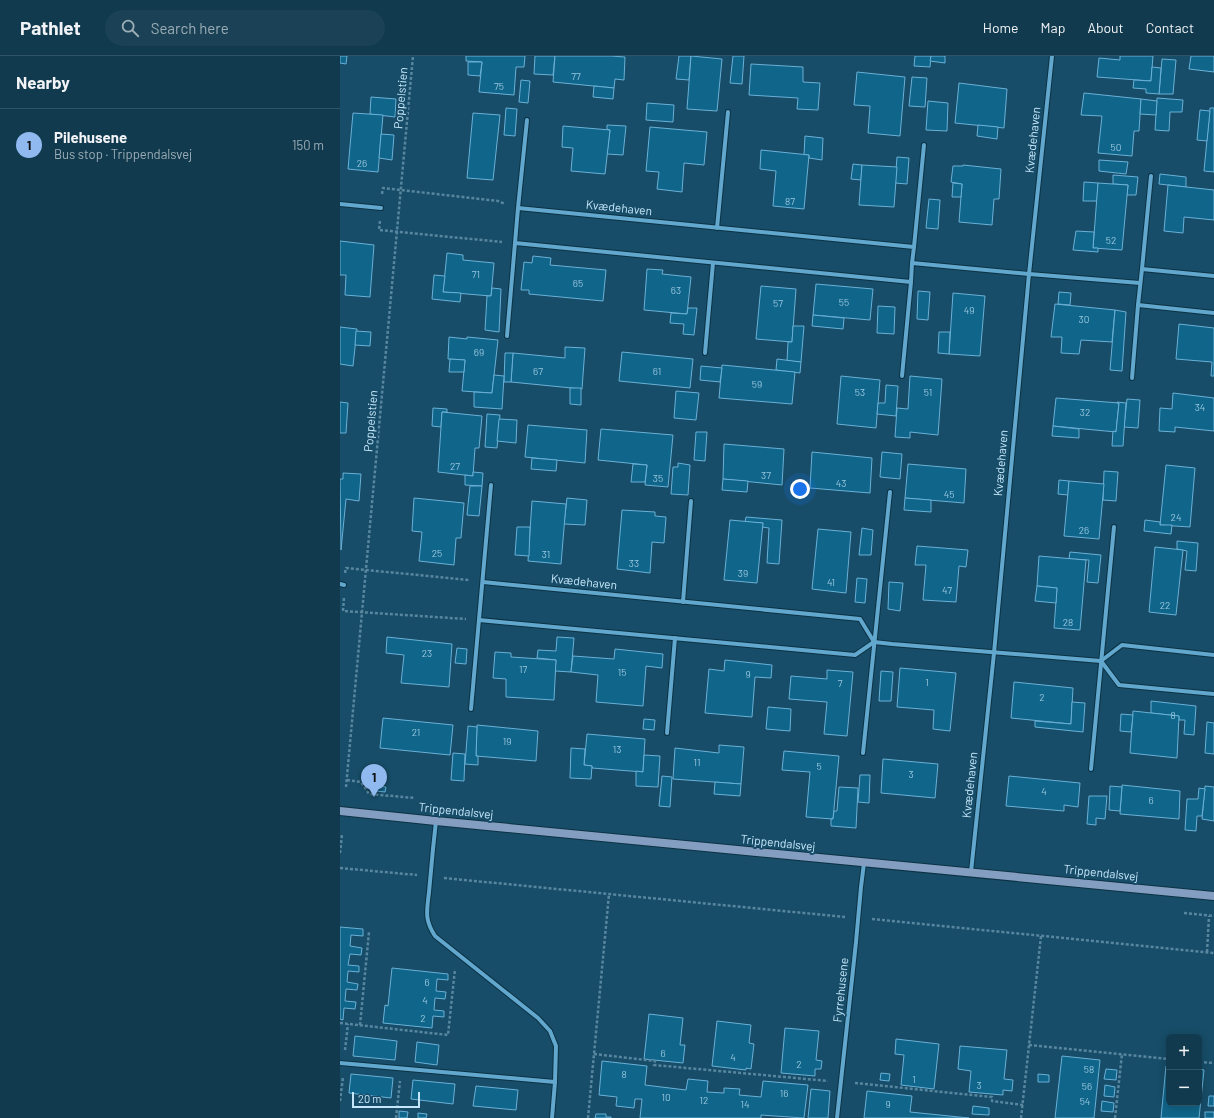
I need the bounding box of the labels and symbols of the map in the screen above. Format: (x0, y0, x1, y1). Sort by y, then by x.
street label: Poppelstien (390, 67, 410, 129)
house number: 77 (571, 70, 581, 82)
house number: 75 (494, 80, 504, 92)
street label: Kvædehaven (1022, 106, 1042, 174)
house number: 50 (1111, 141, 1121, 153)
house number: 26 (357, 157, 367, 169)
house number: 87 (785, 195, 795, 207)
street label: Kvædehaven (585, 197, 653, 217)
house number: 52 (1106, 234, 1116, 246)
house number: 71 (472, 268, 480, 280)
house number: 65 (573, 277, 583, 289)
house number: 63 (671, 284, 681, 296)
house number: 55 (839, 296, 849, 308)
house number: 57 (773, 297, 783, 309)
house number: 49 (964, 304, 974, 316)
house number: 30 (1079, 313, 1089, 325)
house number: 69 (474, 346, 484, 358)
house number: 67 (533, 365, 543, 377)
house number: 61 (653, 365, 661, 377)
house number: 59 (752, 378, 762, 390)
house number: 53 (855, 386, 865, 398)
house number: 51 (924, 386, 932, 398)
street label: Poppelstien (360, 390, 380, 452)
house number: 34 (1195, 401, 1205, 413)
house number: 32 (1080, 406, 1090, 418)
street label: Kvædehaven (990, 429, 1010, 497)
house number: 27 (450, 460, 460, 472)
house number: 37 (761, 469, 771, 481)
house number: 35 (653, 472, 663, 484)
house number: 43 (836, 477, 846, 489)
your location (790, 479, 810, 499)
house number: 45 (944, 488, 954, 500)
house number: 24 (1171, 511, 1181, 523)
house number: 26 (1079, 524, 1089, 536)
house number: 25 (432, 547, 442, 559)
house number: 31 (542, 548, 550, 560)
house number: 33 (629, 557, 639, 569)
house number: 39 (738, 567, 748, 579)
street label: Kvædehaven (550, 571, 618, 591)
house number: 41 (827, 576, 835, 588)
house number: 47 (942, 584, 952, 596)
house number: 22 (1160, 599, 1170, 611)
house number: 28 (1063, 616, 1073, 628)
house number: 23 (422, 647, 432, 659)
house number: 17 (519, 663, 527, 675)
house number: 15 (618, 666, 626, 678)
house number: 9 (745, 668, 751, 680)
house number: 1 (925, 676, 929, 688)
house number: 7 (838, 677, 843, 689)
house number: 2 (1039, 691, 1045, 703)
house number: 8 (1170, 709, 1176, 721)
house number: 21 (412, 726, 420, 738)
house number: 19 (503, 735, 511, 747)
house number: 13 (613, 743, 621, 755)
street label: Kvædehaven (959, 751, 979, 819)
house number: 11 (693, 756, 701, 768)
house number: 5 (816, 760, 822, 772)
pin: 1 (361, 764, 387, 797)
house number: 3 (908, 768, 914, 780)
house number: 4 (1041, 785, 1047, 797)
house number: 6 (1148, 794, 1154, 806)
street label: Trippendalsvej (418, 799, 494, 821)
street label: Trippendalsvej (740, 831, 816, 853)
street label: Trippendalsvej (1063, 861, 1139, 883)
street label: Fyrrehusene (830, 957, 850, 1023)
house number: 6 (424, 976, 430, 988)
house number: 4 (422, 994, 428, 1006)
house number: 2 (420, 1012, 426, 1024)
house number: 6 (660, 1047, 666, 1059)
house number: 4 (730, 1051, 736, 1063)
house number: 2 (796, 1058, 802, 1070)
house number: 58 (1084, 1063, 1094, 1075)
house number: 8 (621, 1068, 627, 1080)
house number: 1 (912, 1073, 916, 1085)
house number: 3 (976, 1079, 982, 1091)
house number: 56 (1082, 1080, 1092, 1092)
house number: 16 (780, 1087, 788, 1099)
scale bar (352, 1090, 420, 1109)
house number: 10 (661, 1091, 671, 1103)
house number: 12 (700, 1094, 708, 1106)
house number: 54 (1080, 1095, 1090, 1107)
house number: 14 (740, 1098, 750, 1110)
house number: 9 (885, 1098, 891, 1110)

